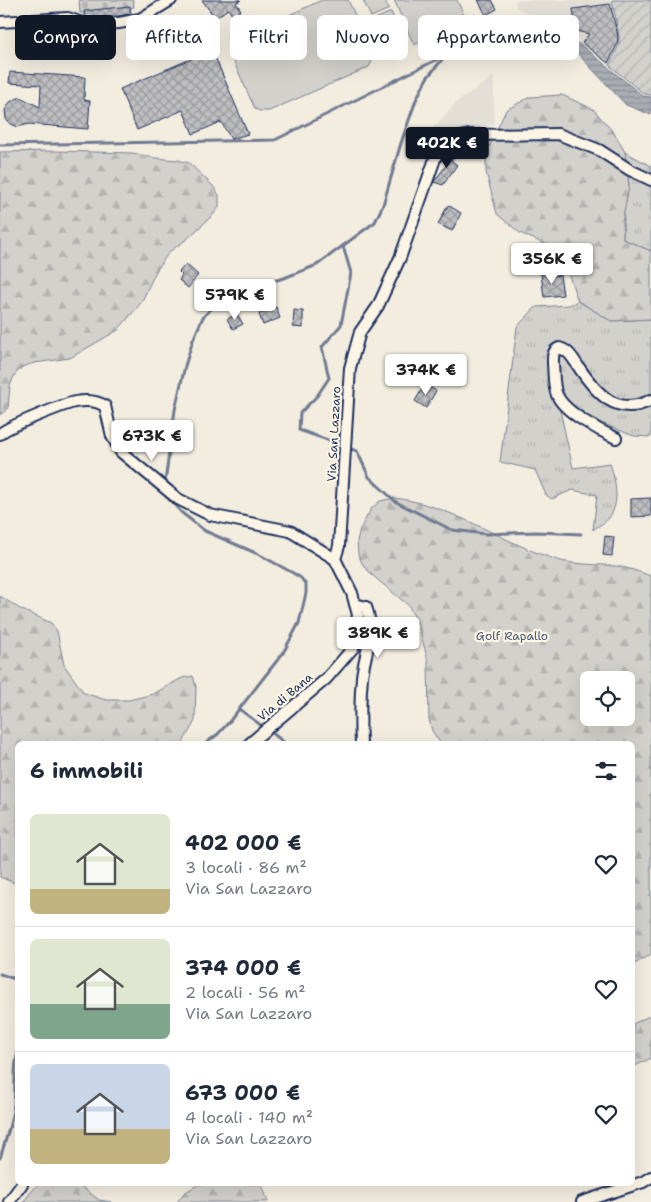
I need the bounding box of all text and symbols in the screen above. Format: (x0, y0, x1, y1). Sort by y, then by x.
chip: Compra (15, 15, 116, 60)
chip: Affitta (126, 15, 220, 60)
chip: Filtri (230, 15, 307, 60)
chip: Nuovo (317, 15, 408, 60)
chip: Appartamento (418, 15, 579, 60)
pin: 402K € (406, 126, 488, 169)
text: 402K € (417, 132, 477, 153)
pin: 356K € (511, 242, 593, 285)
text: 356K € (522, 248, 582, 269)
pin: 579K € (194, 278, 276, 321)
text: 579K € (205, 284, 265, 305)
pin: 374K € (385, 354, 467, 396)
text: 374K € (396, 359, 456, 380)
street label: Via San Lazzaro (324, 386, 344, 482)
pin: 673K € (111, 420, 193, 462)
text: 673K € (122, 425, 182, 446)
pin: 389K € (337, 616, 419, 659)
text: 389K € (348, 622, 408, 643)
park label: Golf Rapallo (476, 628, 548, 644)
street label: Via di Bana (254, 669, 316, 725)
map controls (580, 671, 635, 726)
button: locate (580, 671, 635, 726)
text: 6 immobili (30, 757, 143, 785)
icon: filters (592, 757, 620, 785)
text: 402 000 € (185, 829, 301, 857)
icon: home (70, 834, 130, 894)
icon: heart (592, 850, 620, 878)
text: 3 locali · 86 m² (185, 857, 307, 878)
text: Via San Lazzaro (185, 878, 312, 899)
text: 374 000 € (185, 954, 301, 982)
icon: home (70, 959, 130, 1019)
icon: heart (592, 975, 620, 1003)
text: 2 locali · 56 m² (185, 982, 306, 1003)
text: Via San Lazzaro (185, 1003, 312, 1024)
text: 673 000 € (185, 1079, 300, 1107)
icon: home (70, 1084, 130, 1144)
icon: heart (592, 1100, 620, 1128)
text: 4 locali · 140 m² (185, 1107, 313, 1128)
text: Via San Lazzaro (185, 1128, 312, 1149)

